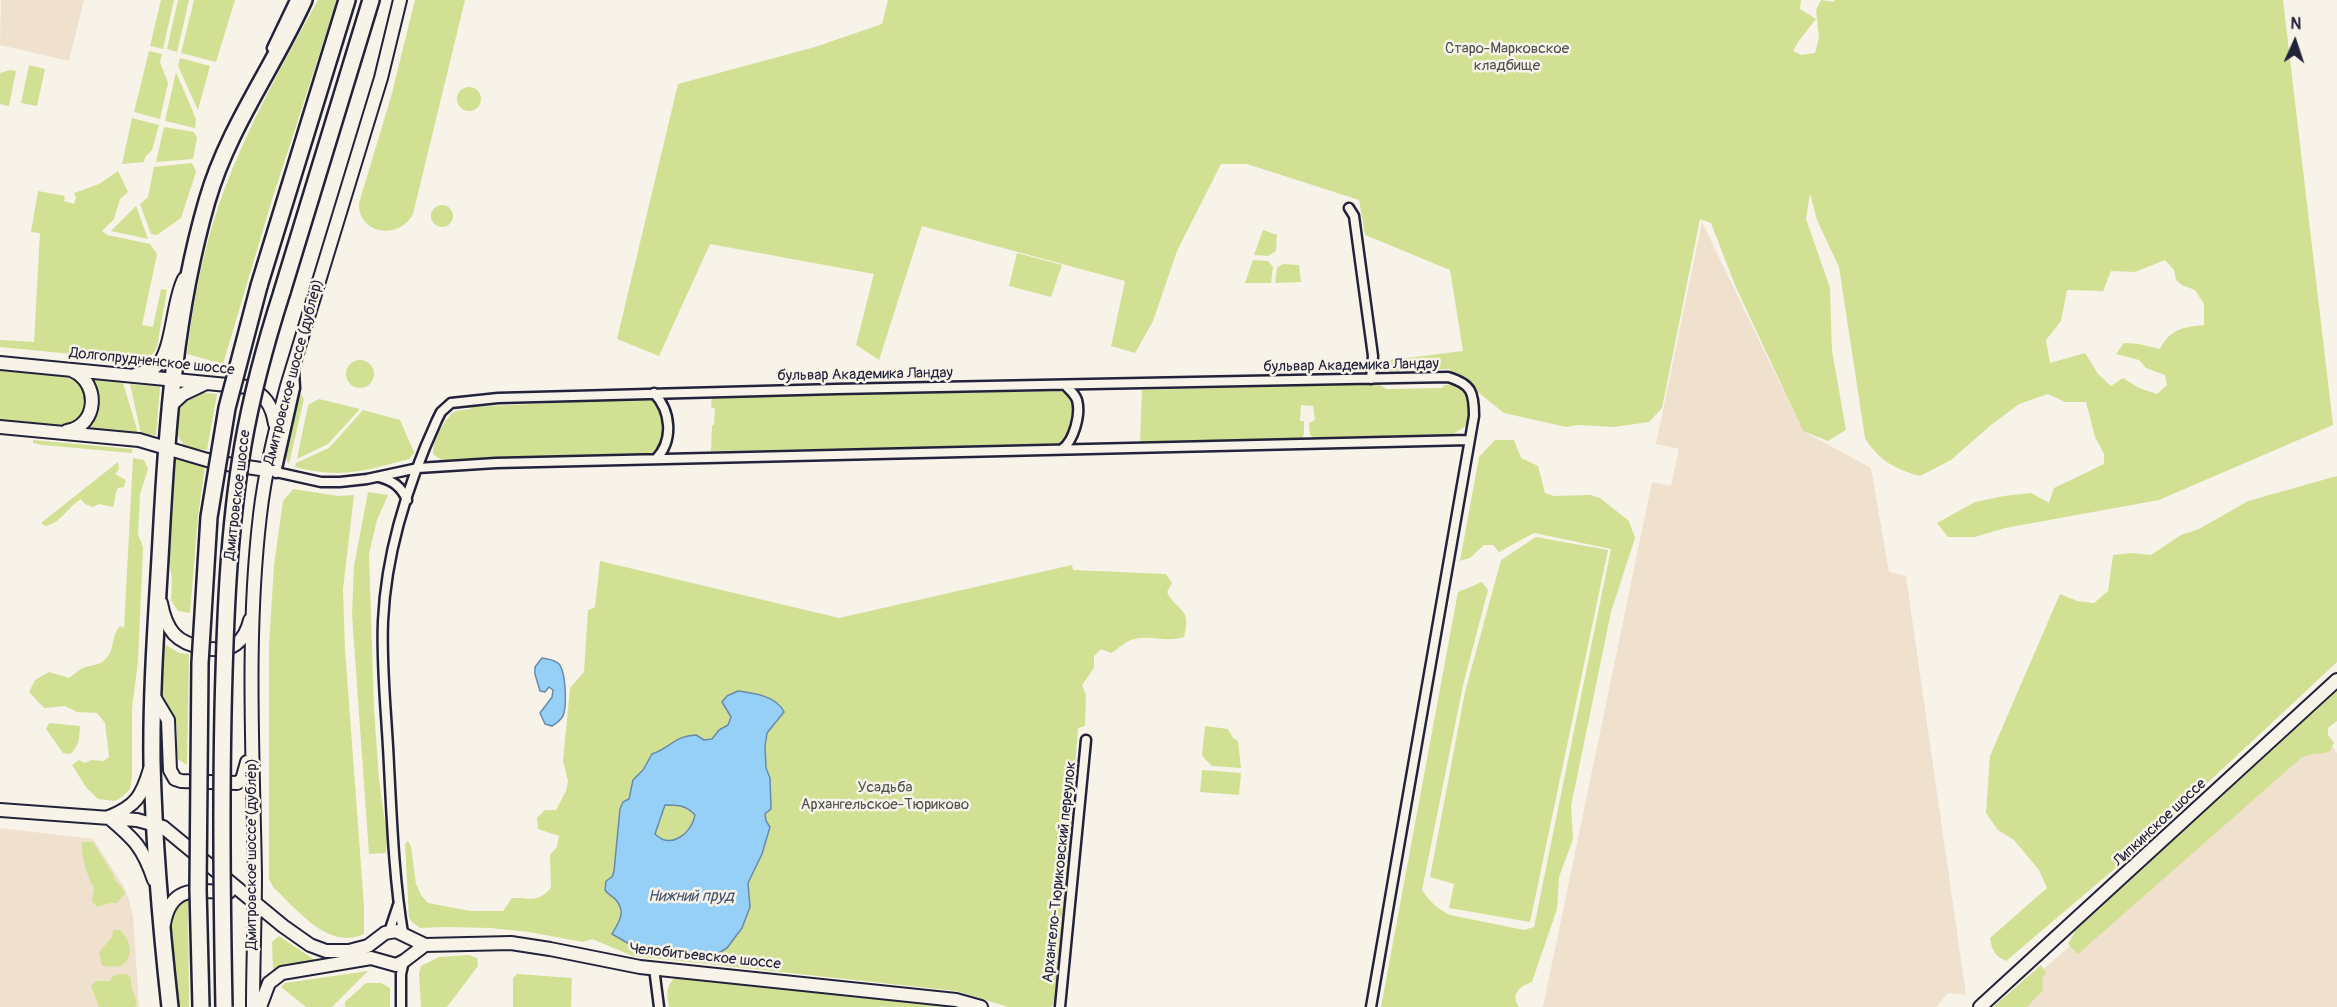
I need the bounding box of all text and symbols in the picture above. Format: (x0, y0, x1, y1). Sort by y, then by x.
north arrow (2265, 12, 2325, 72)
text: N (2290, 14, 2302, 34)
park label: Старо-Марковское кладбище (1445, 40, 1569, 75)
street label: Дмитровское шоссе (дублёр) (261, 277, 327, 467)
street label: Долгопрудненское шоссе (69, 344, 235, 380)
street label: бульвар Академика Ландау (1263, 355, 1439, 377)
street label: бульвар Академика Ландау (777, 364, 953, 386)
street label: Дмитровское шоссе (221, 429, 255, 561)
street label: Дмитровское шоссе (дублёр) (243, 758, 261, 950)
street label: Архангело-Тюриковский переулок (1039, 760, 1081, 984)
street label: Липкинское шоссе (2110, 775, 2210, 871)
park label: Усадьба Архангельское-Тюриково (801, 779, 969, 814)
water label: Нижний пруд (648, 887, 734, 907)
street label: Челобитьевское шоссе (628, 940, 782, 974)

